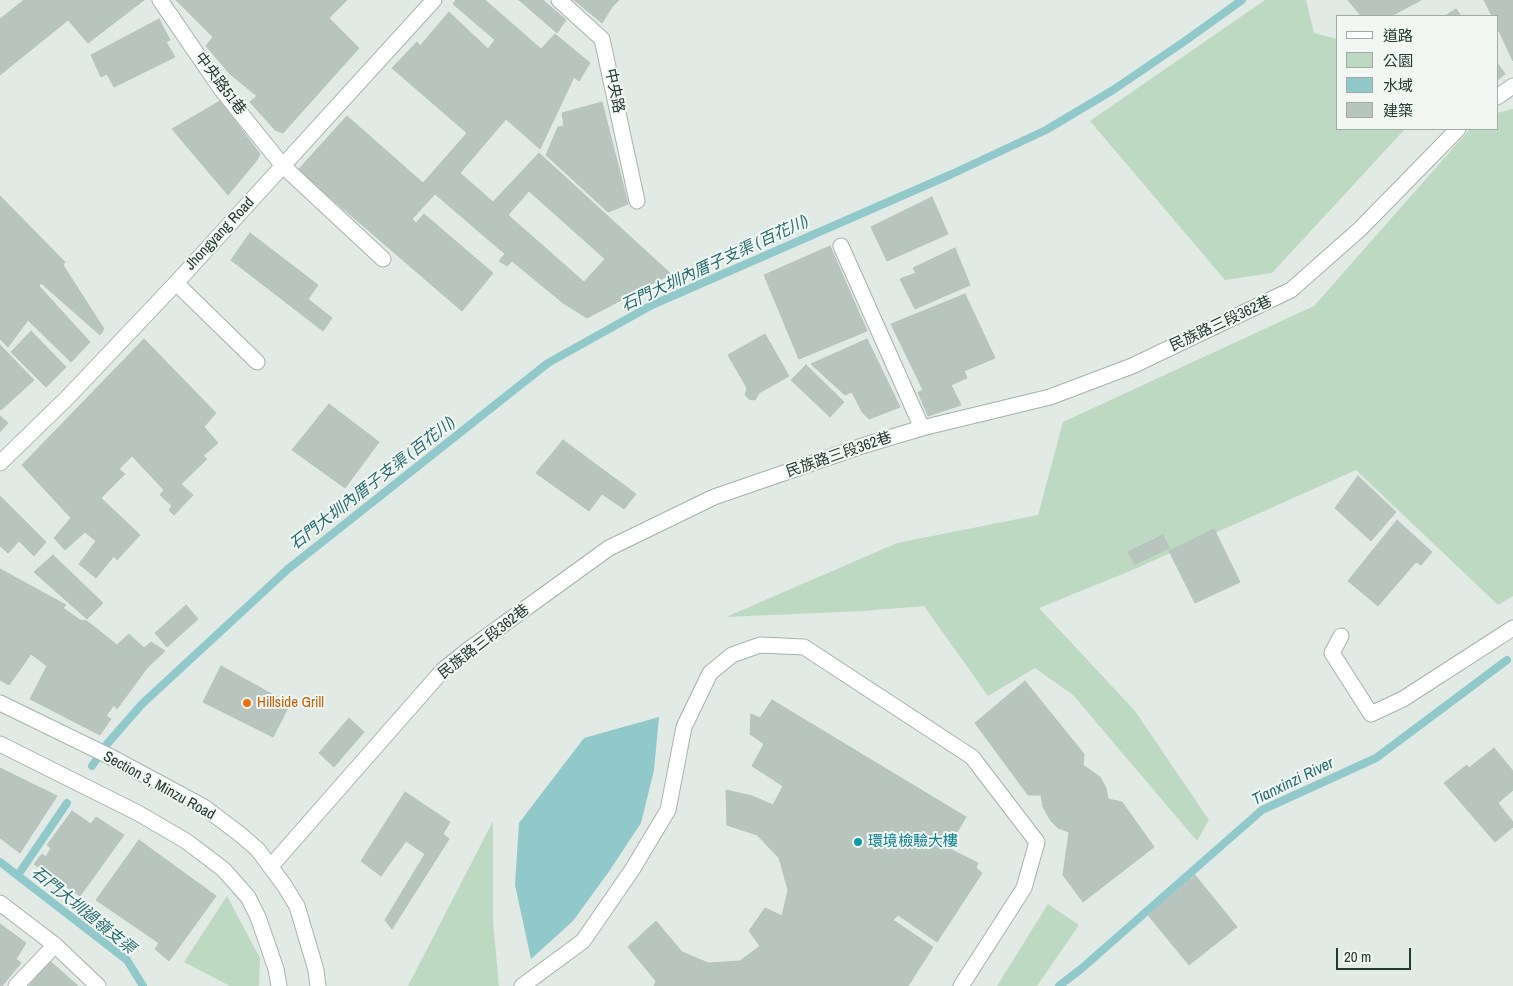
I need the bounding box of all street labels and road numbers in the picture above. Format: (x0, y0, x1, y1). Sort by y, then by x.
street label: 中央路51巷 (191, 49, 249, 119)
street label: 中央路 (601, 67, 627, 115)
street label: Jhongyang Road (182, 194, 258, 274)
street label: 民族路三段362巷 (1167, 292, 1275, 356)
street label: 民族路三段362巷 (784, 428, 894, 482)
street label: 民族路三段362巷 (435, 601, 533, 683)
street label: Section 3, Minzu Road (100, 748, 218, 824)

